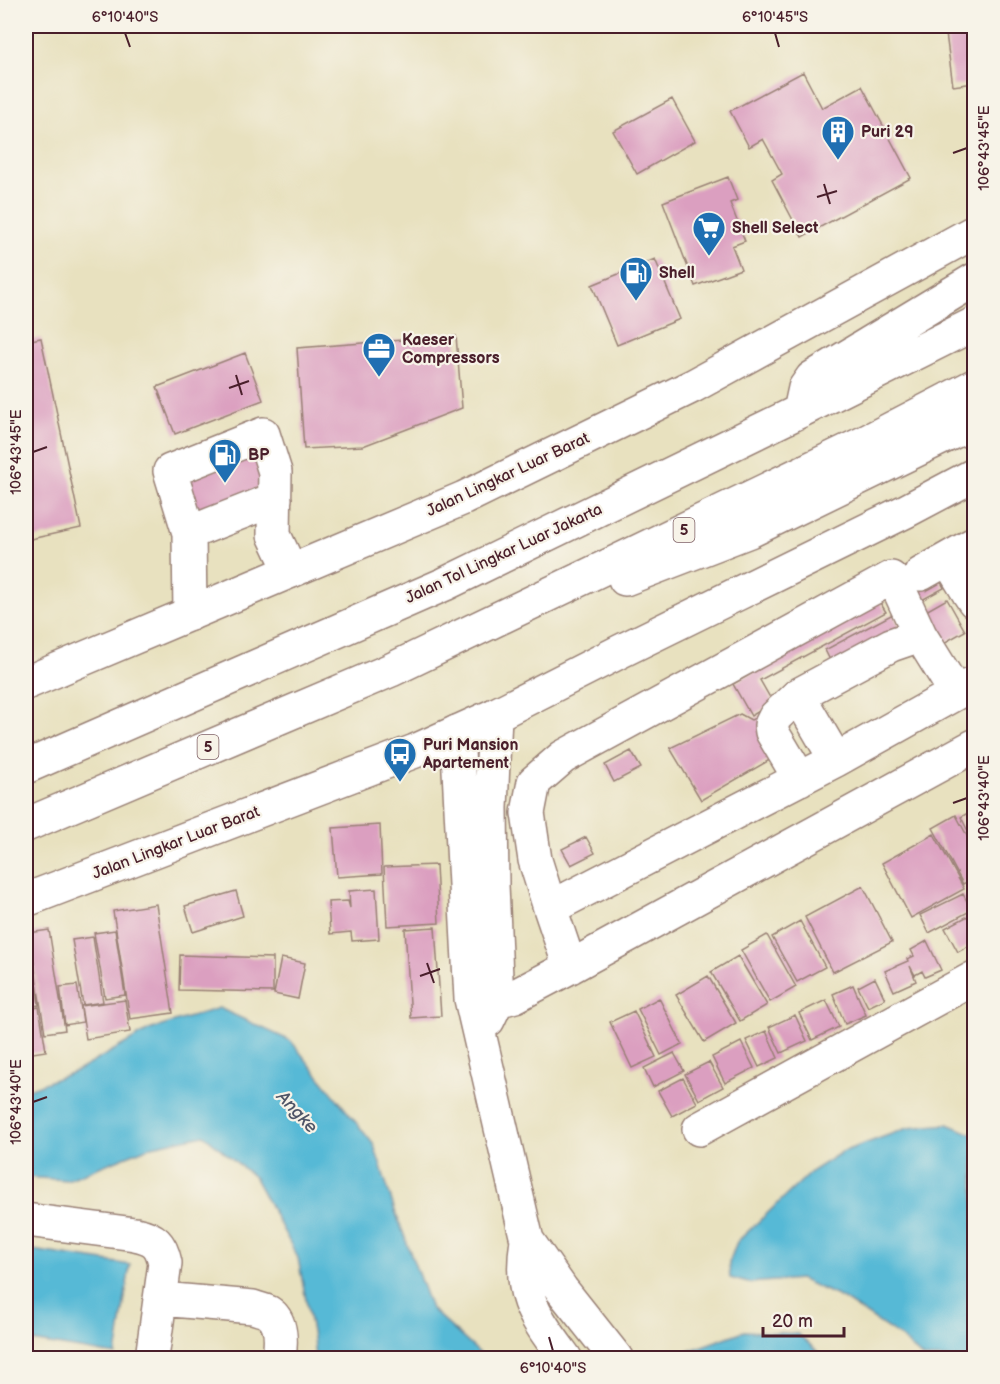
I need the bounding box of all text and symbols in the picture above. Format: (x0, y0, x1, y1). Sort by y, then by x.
text: 6°10'40"S (92, 8, 158, 27)
text: 6°10'45"S (742, 8, 808, 27)
text: 106°43'45"E (975, 105, 994, 191)
building icon: Puri 29 (820, 114, 856, 161)
place label: Puri 29 (861, 123, 914, 142)
supermarket icon: Shell Select (691, 210, 727, 257)
place label: Shell Select (732, 219, 819, 238)
fuel station icon: Shell (618, 255, 654, 302)
place label: Shell (659, 264, 695, 283)
office icon: Kaeser Compressors (361, 331, 397, 378)
place label: Kaeser Compressors (402, 331, 500, 368)
text: 106°43'45"E (7, 409, 26, 495)
street label: Jalan Lingkar Luar Barat (424, 429, 593, 521)
fuel station icon: BP (207, 437, 243, 484)
place label: BP (248, 446, 269, 465)
street label: Jalan Tol Lingkar Luar Jakarta (403, 500, 605, 608)
road number: 5 (674, 518, 694, 542)
road number: 5 (198, 735, 218, 759)
bus stop icon: Puri Mansion Apartement (382, 736, 418, 783)
place label: Puri Mansion Apartement (422, 736, 518, 773)
text: 106°43'40"E (975, 755, 994, 841)
street label: Jalan Lingkar Luar Barat (90, 802, 262, 884)
text: 106°43'40"E (7, 1059, 26, 1145)
water label: Angke (272, 1086, 322, 1138)
scale bar (763, 1300, 844, 1338)
text: 20 m (772, 1311, 813, 1332)
text: 6°10'40"S (520, 1359, 586, 1378)

